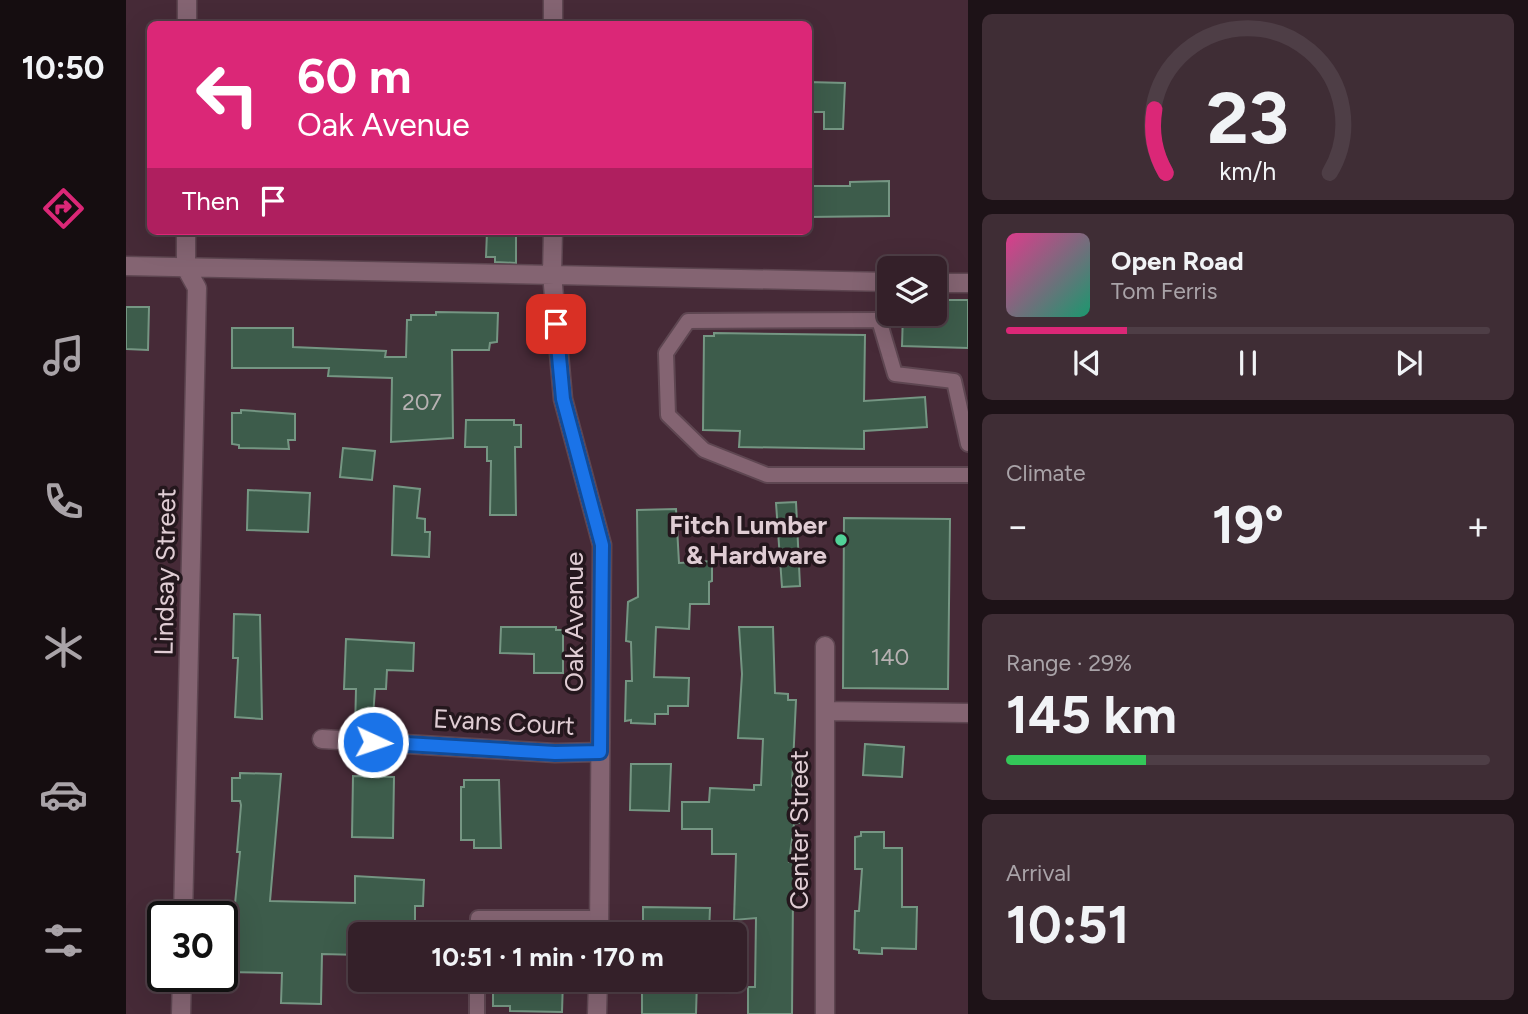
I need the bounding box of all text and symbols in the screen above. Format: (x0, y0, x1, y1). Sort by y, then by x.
text: 60 m (297, 46, 412, 105)
text: 10:50 (21, 49, 105, 87)
icon: left (182, 49, 273, 140)
text: 23 (1207, 74, 1289, 161)
text: Oak Avenue (297, 106, 470, 144)
text: km/h (1219, 156, 1277, 186)
icon: arrive (254, 182, 292, 220)
icon: directions (39, 184, 88, 233)
text: Then (182, 185, 240, 217)
text: Open Road (1111, 245, 1244, 277)
map controls (877, 256, 947, 326)
button: layers (877, 256, 947, 326)
text: Tom Ferris (1111, 277, 1217, 305)
pin (526, 294, 586, 354)
icon: arrive (537, 305, 575, 343)
icon: music (39, 331, 88, 380)
icon: previous (1068, 344, 1106, 382)
icon: pause (1229, 344, 1267, 382)
icon: next (1390, 344, 1428, 382)
house number: 207 (402, 388, 442, 416)
text: Climate (1006, 459, 1085, 487)
icon: phone (39, 477, 88, 526)
street label: Lindsay Street (148, 488, 182, 656)
text: 19° (1212, 494, 1284, 556)
text: − (1006, 503, 1030, 549)
text: + (1466, 503, 1490, 549)
place label: Fitch Lumber & Hardware (669, 509, 827, 571)
marker: Fitch Lumber & Hardware (833, 532, 849, 548)
street label: Oak Avenue (558, 552, 590, 692)
icon: climate (39, 623, 88, 672)
house number: 140 (871, 643, 909, 671)
text: Range · 29% (1006, 649, 1132, 677)
text: 145 km (1006, 684, 1177, 746)
street label: Evans Court (432, 702, 576, 742)
position arrow (336, 705, 410, 779)
street label: Center Street (783, 750, 815, 910)
icon: car (39, 770, 88, 819)
text: Arrival (1006, 859, 1071, 887)
text: 10:51 (1006, 894, 1129, 956)
speed limit sign: 30 (147, 901, 238, 992)
icon: filters (39, 916, 88, 965)
text: 10:51 · 1 min · 170 m (431, 941, 664, 973)

